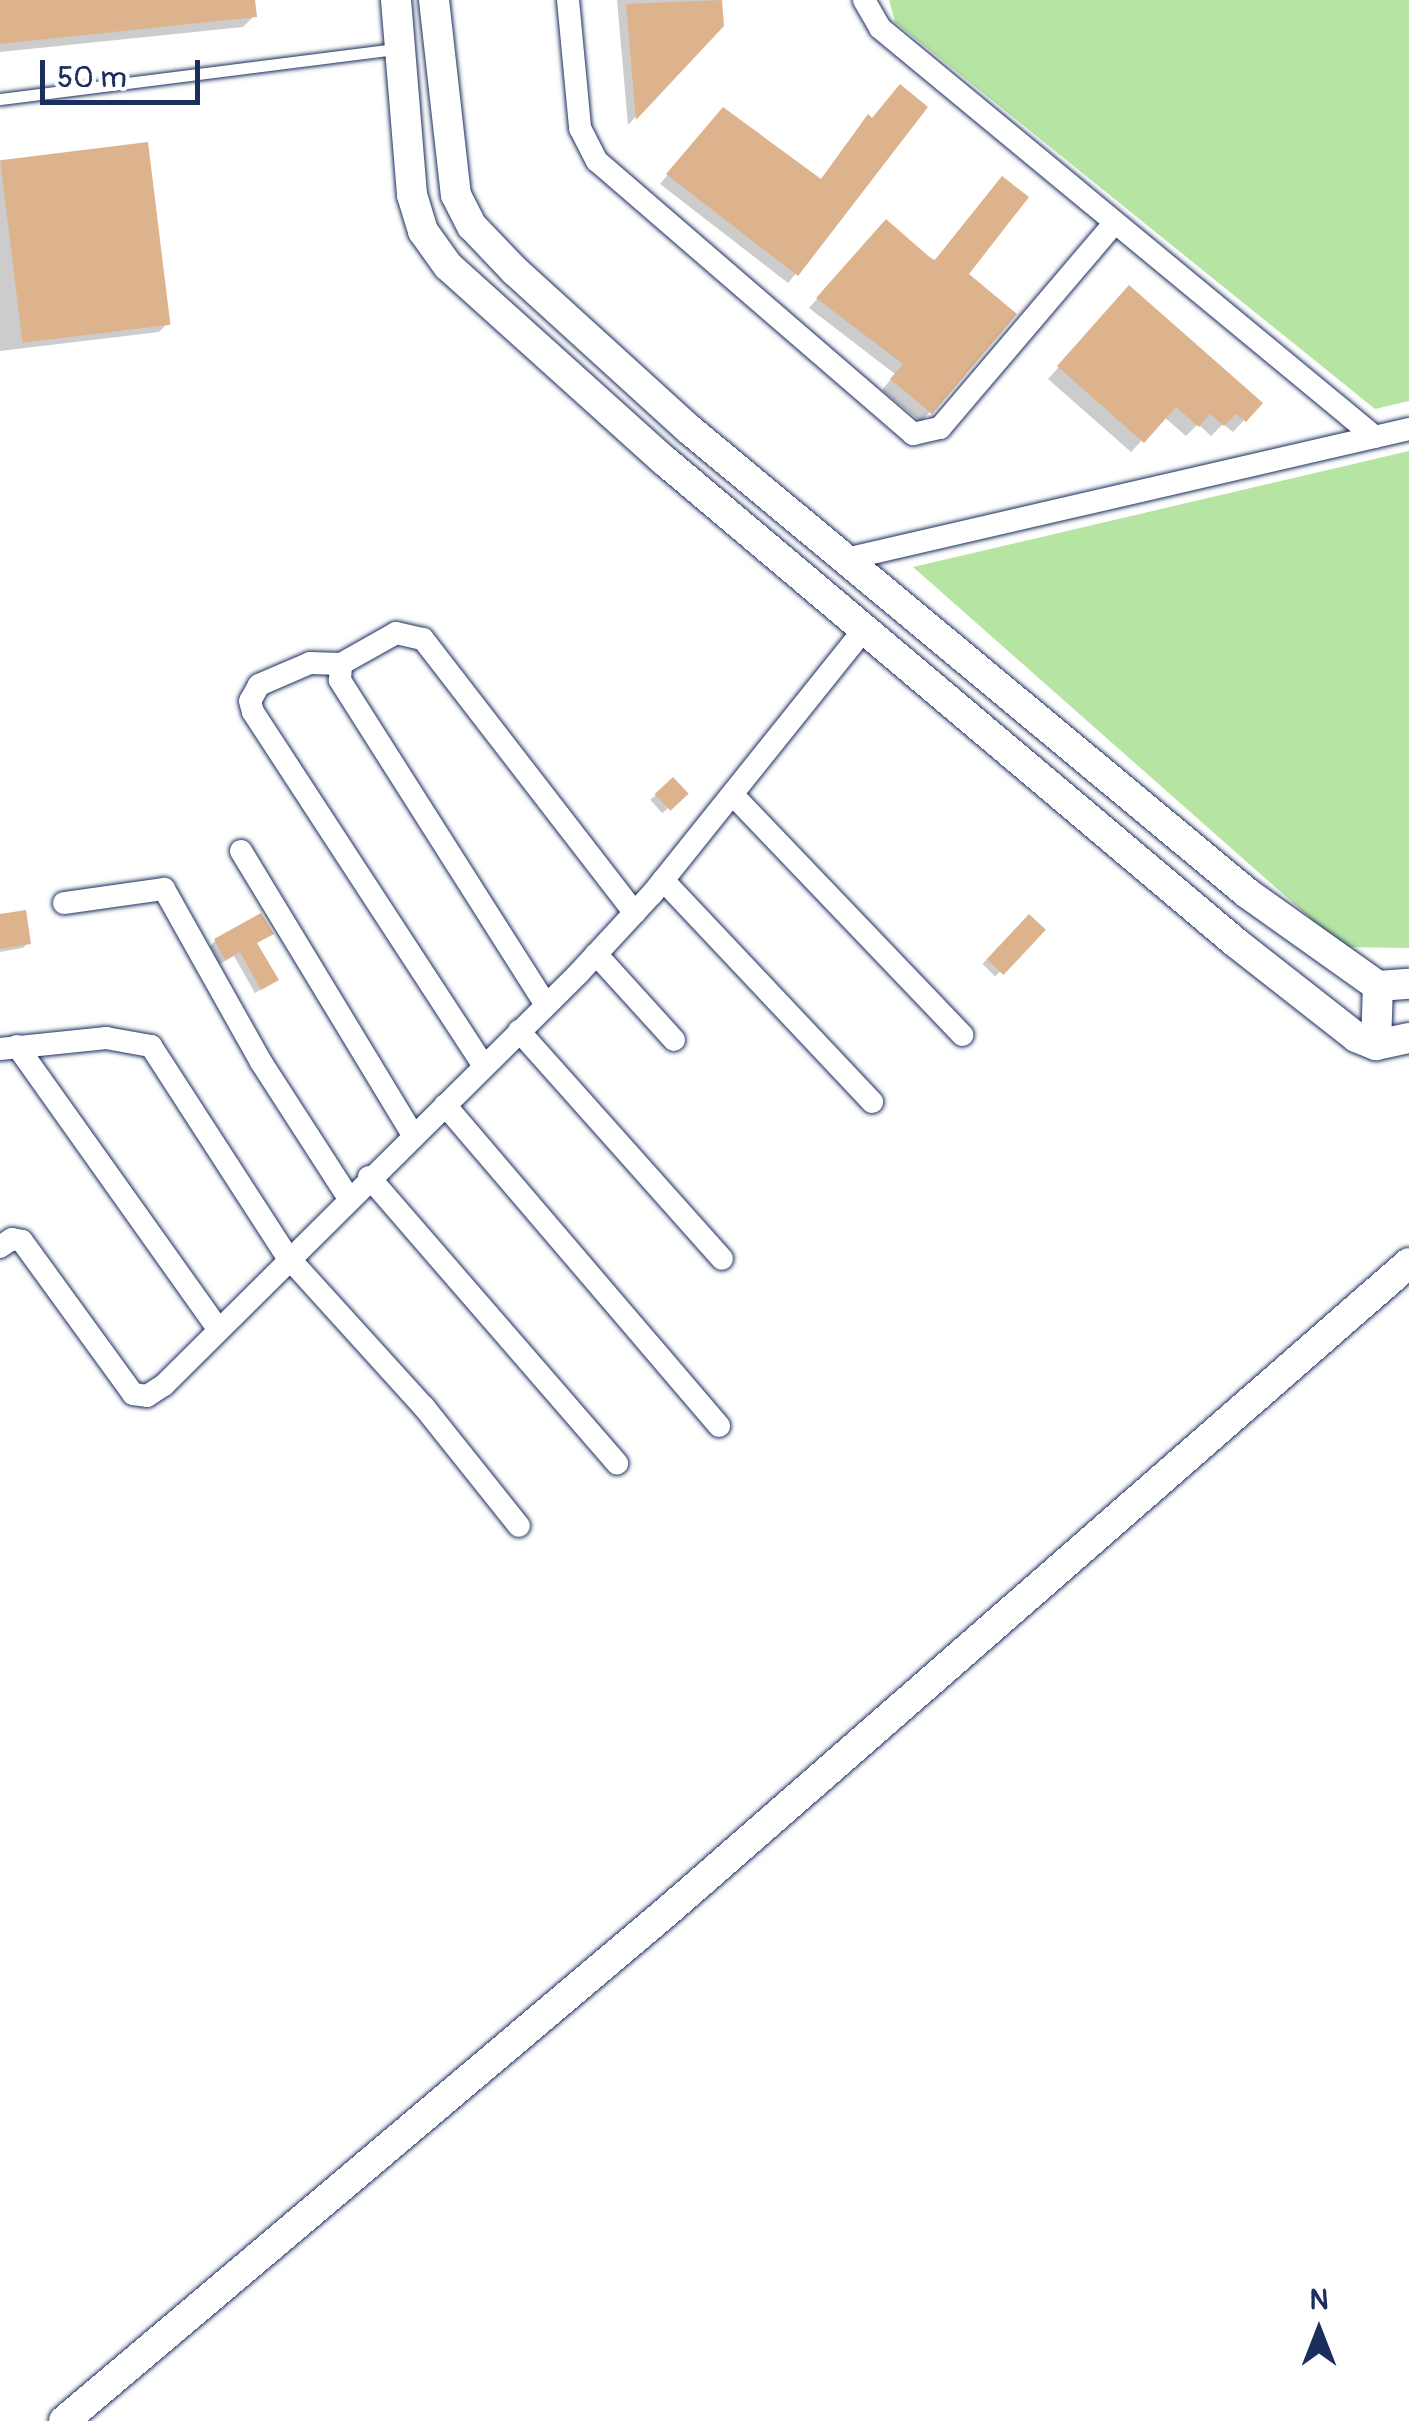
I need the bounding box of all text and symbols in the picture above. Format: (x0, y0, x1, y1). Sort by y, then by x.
scale bar (45, 40, 205, 102)
text: 50 m (57, 59, 127, 96)
north arrow (1269, 2281, 1369, 2381)
text: N (1310, 2283, 1328, 2318)

